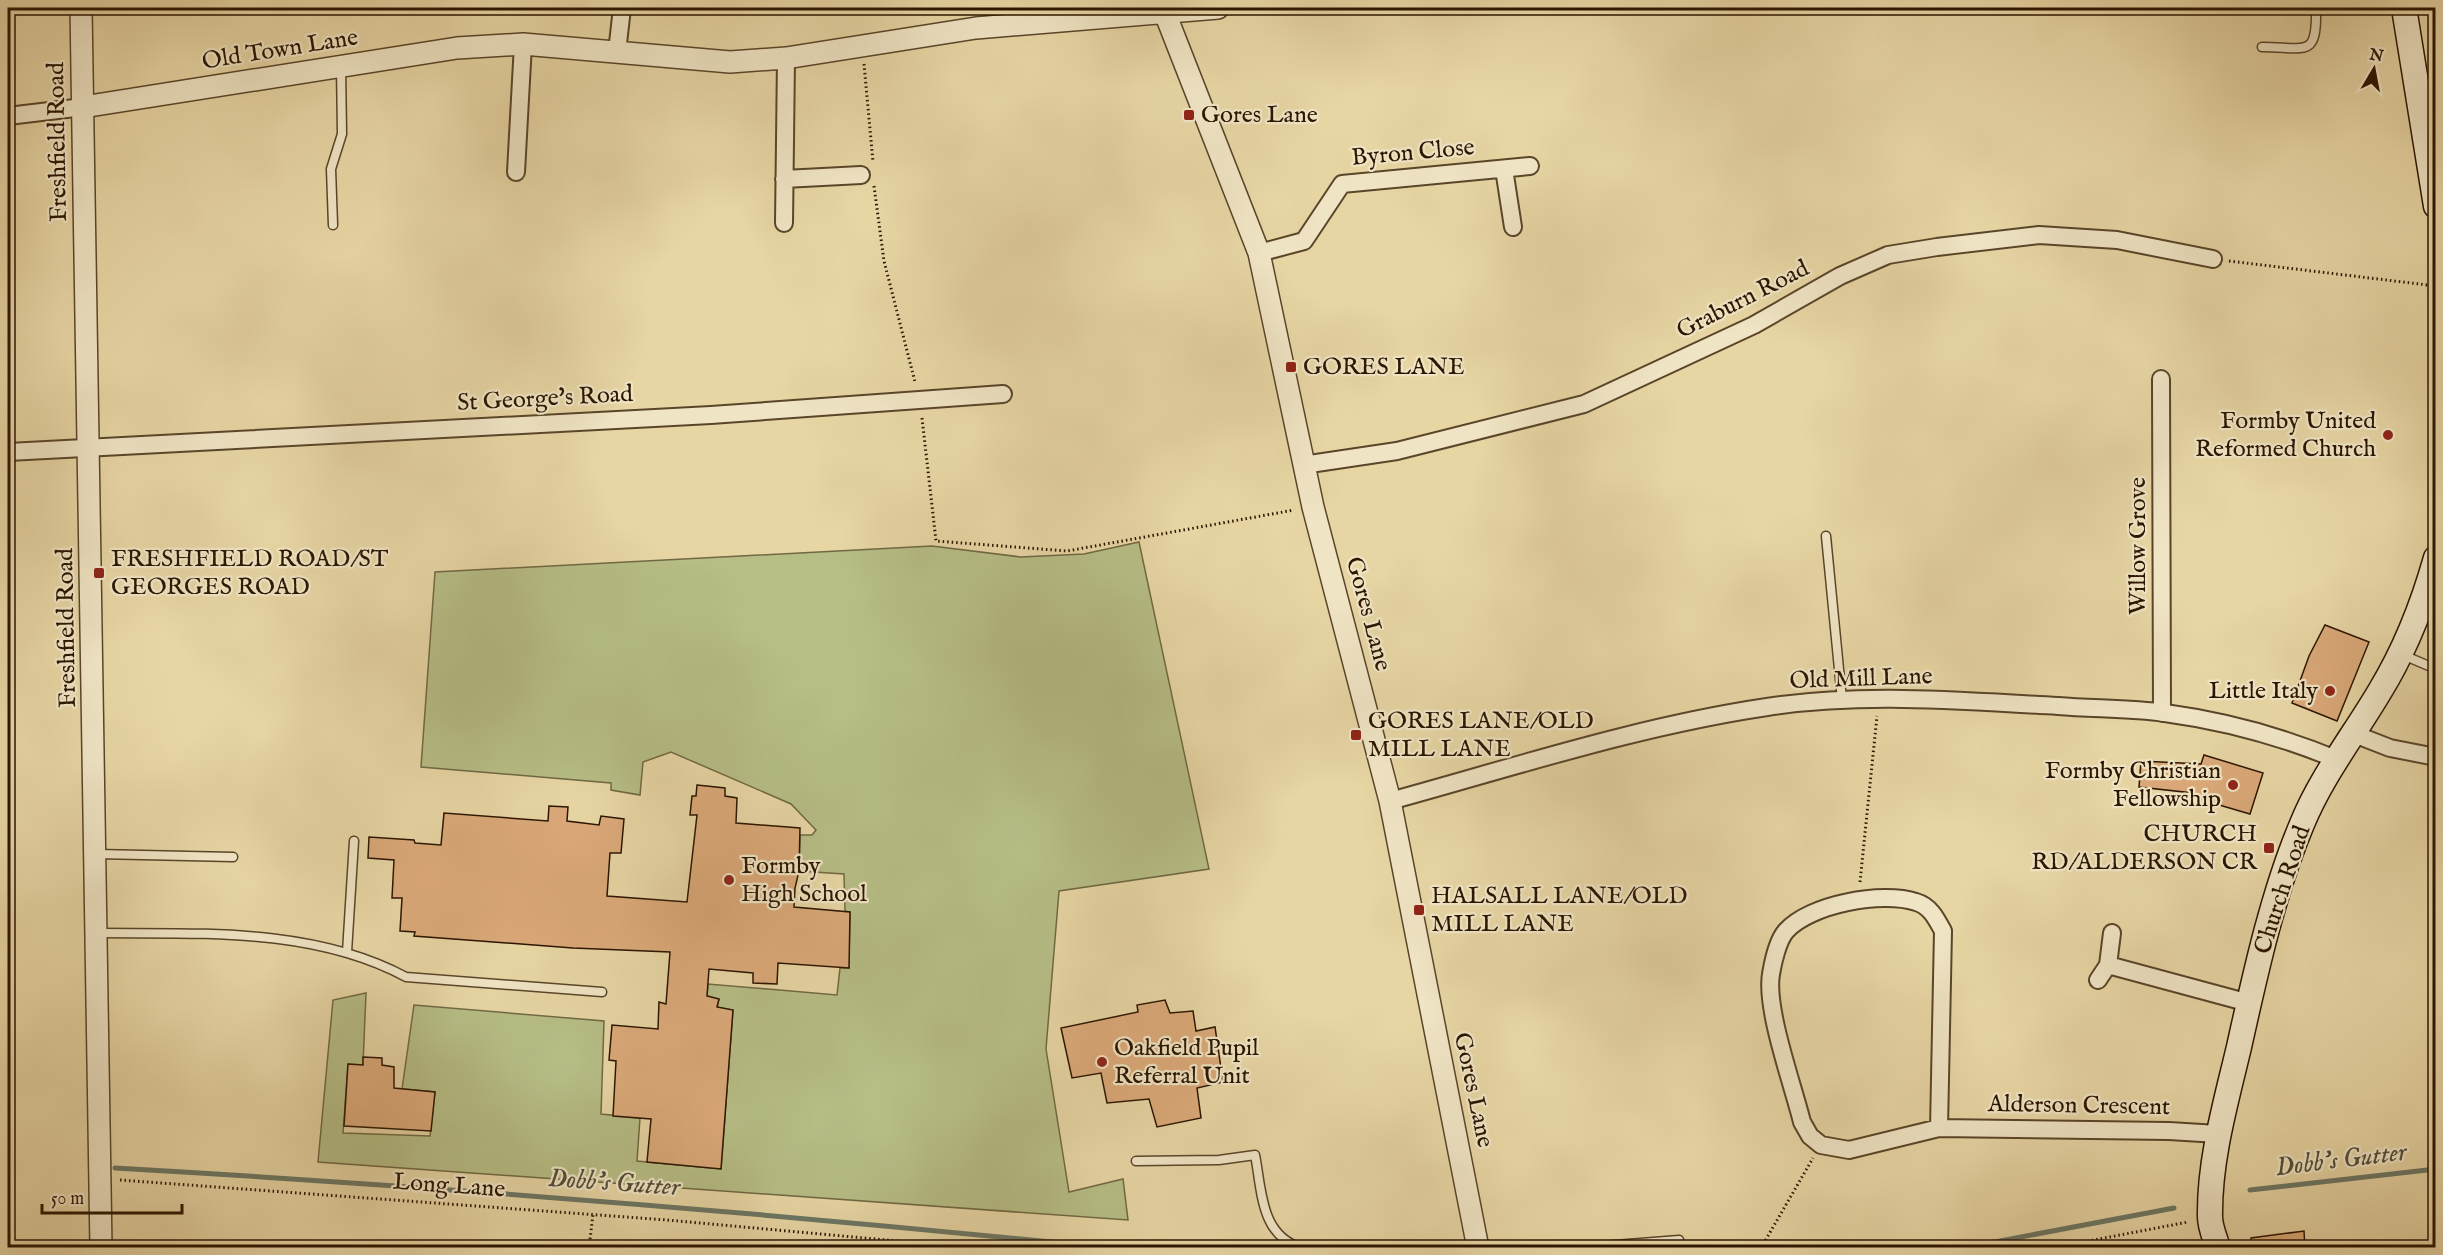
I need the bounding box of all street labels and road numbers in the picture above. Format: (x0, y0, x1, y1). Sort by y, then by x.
street label: Old Town Lane (200, 22, 360, 78)
street label: Freshfield Road (41, 62, 75, 222)
street label: Byron Close (1350, 132, 1476, 174)
street label: Graburn Road (1672, 253, 1815, 347)
street label: St George's Road (456, 379, 634, 419)
street label: Willow Grove (2123, 477, 2154, 615)
street label: Freshfield Road (50, 548, 84, 708)
street label: Gores Lane (1338, 554, 1398, 674)
street label: Old Mill Lane (1789, 661, 1933, 697)
street label: Church Road (2248, 821, 2318, 958)
street label: Gores Lane (1446, 1030, 1500, 1150)
street label: Alderson Crescent (1987, 1089, 2170, 1123)
street label: Long Lane (392, 1167, 506, 1205)

